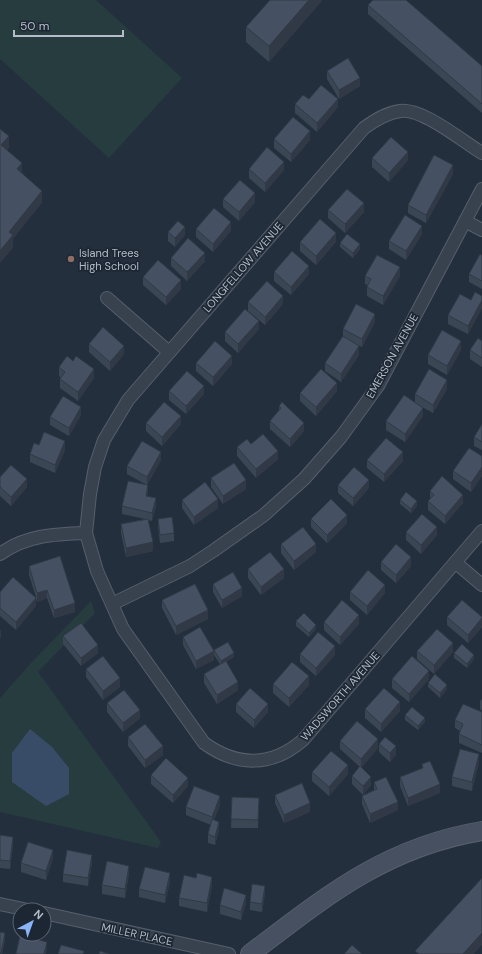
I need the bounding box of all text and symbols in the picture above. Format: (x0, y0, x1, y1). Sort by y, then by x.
scale bar (14, 12, 123, 38)
text: 50 m (20, 18, 49, 34)
street label: LONGFELLOW AVENUE (200, 219, 286, 315)
place label: Island Trees High School (79, 246, 139, 273)
marker: Island Trees High School (66, 254, 76, 264)
street label: EMERSON AVENUE (363, 311, 421, 401)
street label: WADSWORTH AVENUE (297, 648, 383, 744)
north arrow (12, 902, 52, 942)
text: N (31, 907, 46, 922)
street label: MILLER PLACE (100, 920, 174, 948)

